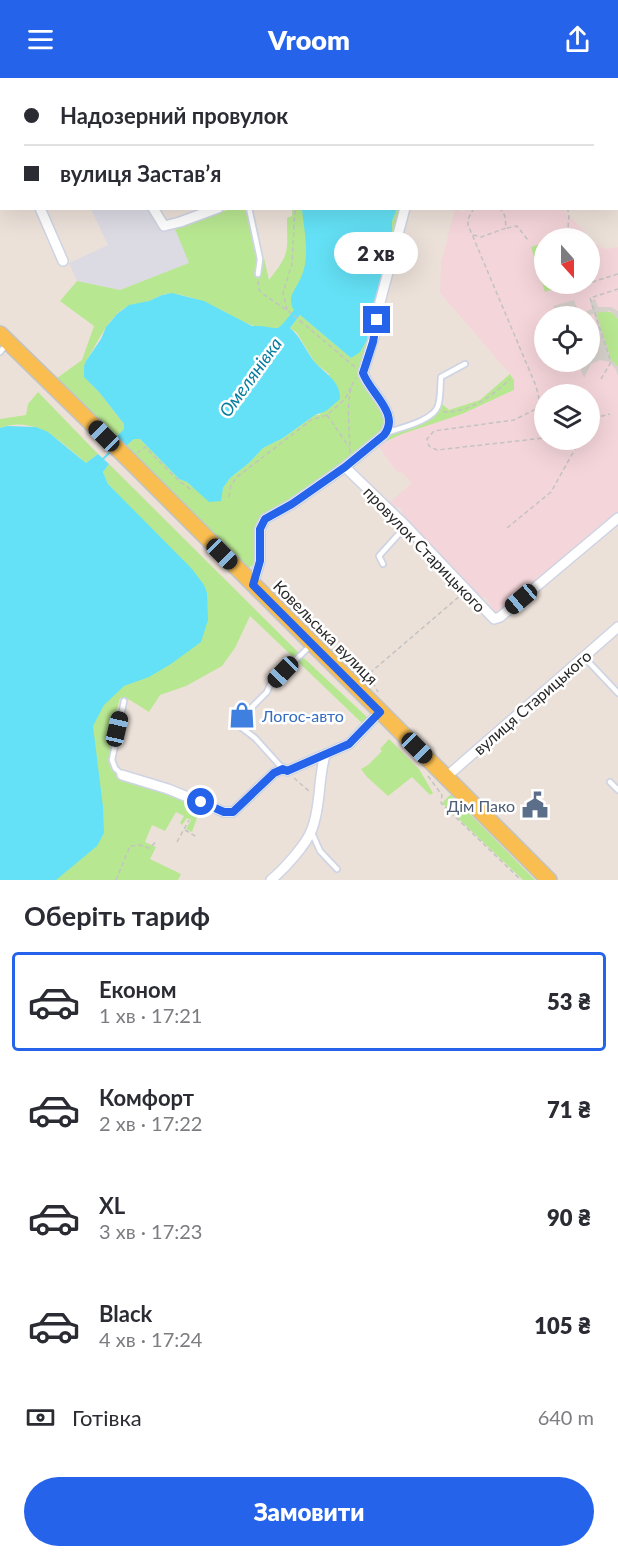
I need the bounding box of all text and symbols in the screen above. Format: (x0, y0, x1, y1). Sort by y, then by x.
icon: menu (24, 23, 57, 56)
text: Vroom (268, 23, 350, 56)
icon: share (561, 23, 594, 56)
text: Надозерний провулок (60, 102, 288, 129)
text: вулиця Заставʼя (60, 160, 221, 187)
north arrow (534, 228, 600, 294)
map controls (534, 228, 600, 450)
callout: 2 хв (335, 233, 419, 275)
text: 2 хв (357, 241, 395, 265)
route end (363, 306, 390, 333)
button: locate (534, 306, 600, 372)
water label: Омелянівка (214, 333, 286, 421)
button: layers (534, 384, 600, 450)
car (85, 417, 123, 455)
street label: провулок Старицького (360, 482, 490, 616)
car (203, 535, 241, 573)
street label: Ковельська вулиця (270, 576, 382, 688)
car (501, 581, 541, 617)
street label: вулиця Старицького (469, 646, 595, 758)
car (264, 653, 302, 691)
shop icon: Логос-авто (227, 700, 257, 730)
place label: Логос-авто (261, 706, 344, 725)
car (104, 709, 130, 749)
car (398, 729, 436, 767)
route start (187, 788, 214, 815)
public building icon: Дім Пако (520, 790, 550, 820)
place label: Дім Пако (447, 796, 515, 815)
text: Оберіть тариф (24, 899, 210, 932)
icon: car (27, 975, 81, 1029)
text: Економ (99, 976, 177, 1003)
text: 53 ₴ (547, 988, 591, 1015)
text: 1 хв · 17:21 (99, 1003, 202, 1027)
icon: car (27, 1083, 81, 1137)
text: Комфорт (99, 1084, 194, 1111)
text: 71 ₴ (547, 1096, 591, 1123)
text: 2 хв · 17:22 (99, 1111, 202, 1135)
icon: car (27, 1191, 81, 1245)
text: XL (99, 1192, 125, 1219)
text: 90 ₴ (547, 1204, 591, 1231)
text: 3 хв · 17:23 (99, 1219, 202, 1243)
icon: car (27, 1299, 81, 1353)
text: Black (99, 1300, 152, 1327)
text: 105 ₴ (534, 1312, 591, 1339)
text: 4 хв · 17:24 (99, 1327, 202, 1351)
icon: cash (24, 1401, 57, 1434)
text: Готівка (72, 1404, 142, 1431)
text: 640 m (538, 1405, 594, 1429)
button: Замовити (24, 1477, 594, 1546)

